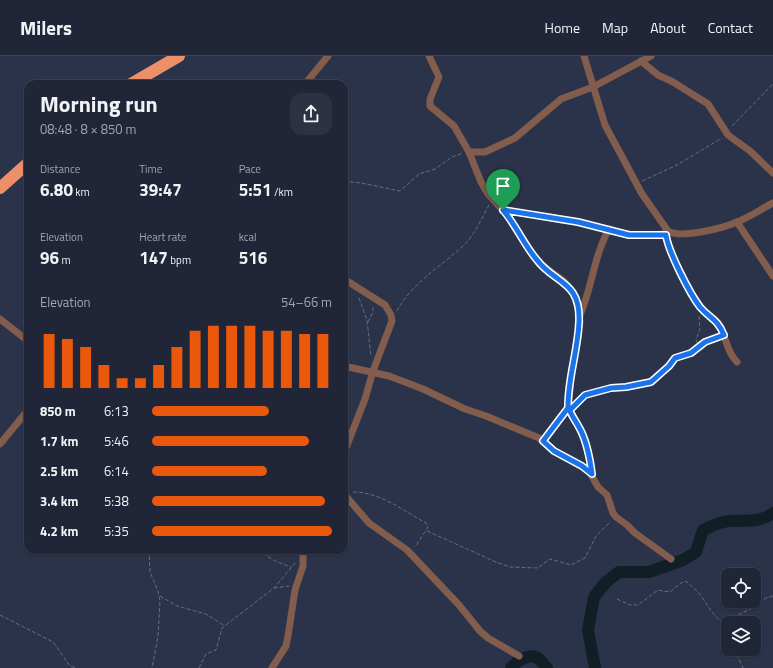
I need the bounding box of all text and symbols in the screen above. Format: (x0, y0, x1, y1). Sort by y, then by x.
text: Milers (20, 13, 72, 42)
text: Home (545, 17, 580, 38)
text: Map (602, 17, 628, 38)
text: About (650, 17, 686, 38)
text: Contact (708, 17, 753, 38)
text: Morning run (40, 87, 158, 121)
button: share (290, 93, 332, 135)
text: 08:48 · 8 × 850 m (40, 119, 136, 139)
text: Distance (40, 161, 80, 177)
text: Time (139, 161, 162, 177)
text: Pace (239, 161, 261, 177)
pin (486, 169, 520, 210)
icon: arrive (492, 175, 514, 197)
text: 6.80 (40, 177, 73, 203)
text: 39:47 (139, 177, 182, 203)
text: 5:51 (239, 177, 272, 203)
text: km (73, 184, 90, 200)
text: /km (272, 184, 293, 200)
text: Elevation (40, 229, 83, 245)
text: Heart rate (139, 229, 187, 245)
text: kcal (239, 229, 257, 245)
text: 96 (40, 245, 59, 271)
text: 147 (139, 245, 168, 271)
text: 516 (239, 245, 267, 271)
text: m (59, 252, 71, 268)
text: bpm (168, 252, 191, 268)
text: Elevation (40, 292, 91, 312)
text: 54–66 m (281, 292, 332, 312)
text: 850 m (40, 401, 76, 421)
text: 6:13 (104, 401, 129, 421)
text: 1.7 km (40, 431, 78, 451)
text: 5:46 (104, 431, 129, 451)
text: 2.5 km (40, 461, 78, 481)
text: 6:14 (104, 461, 129, 481)
text: 3.4 km (40, 491, 78, 511)
text: 5:38 (104, 491, 129, 511)
text: 4.2 km (40, 521, 78, 541)
text: 5:35 (104, 521, 129, 541)
map controls (721, 568, 761, 656)
button: locate (721, 568, 761, 608)
button: layers (721, 616, 761, 656)

